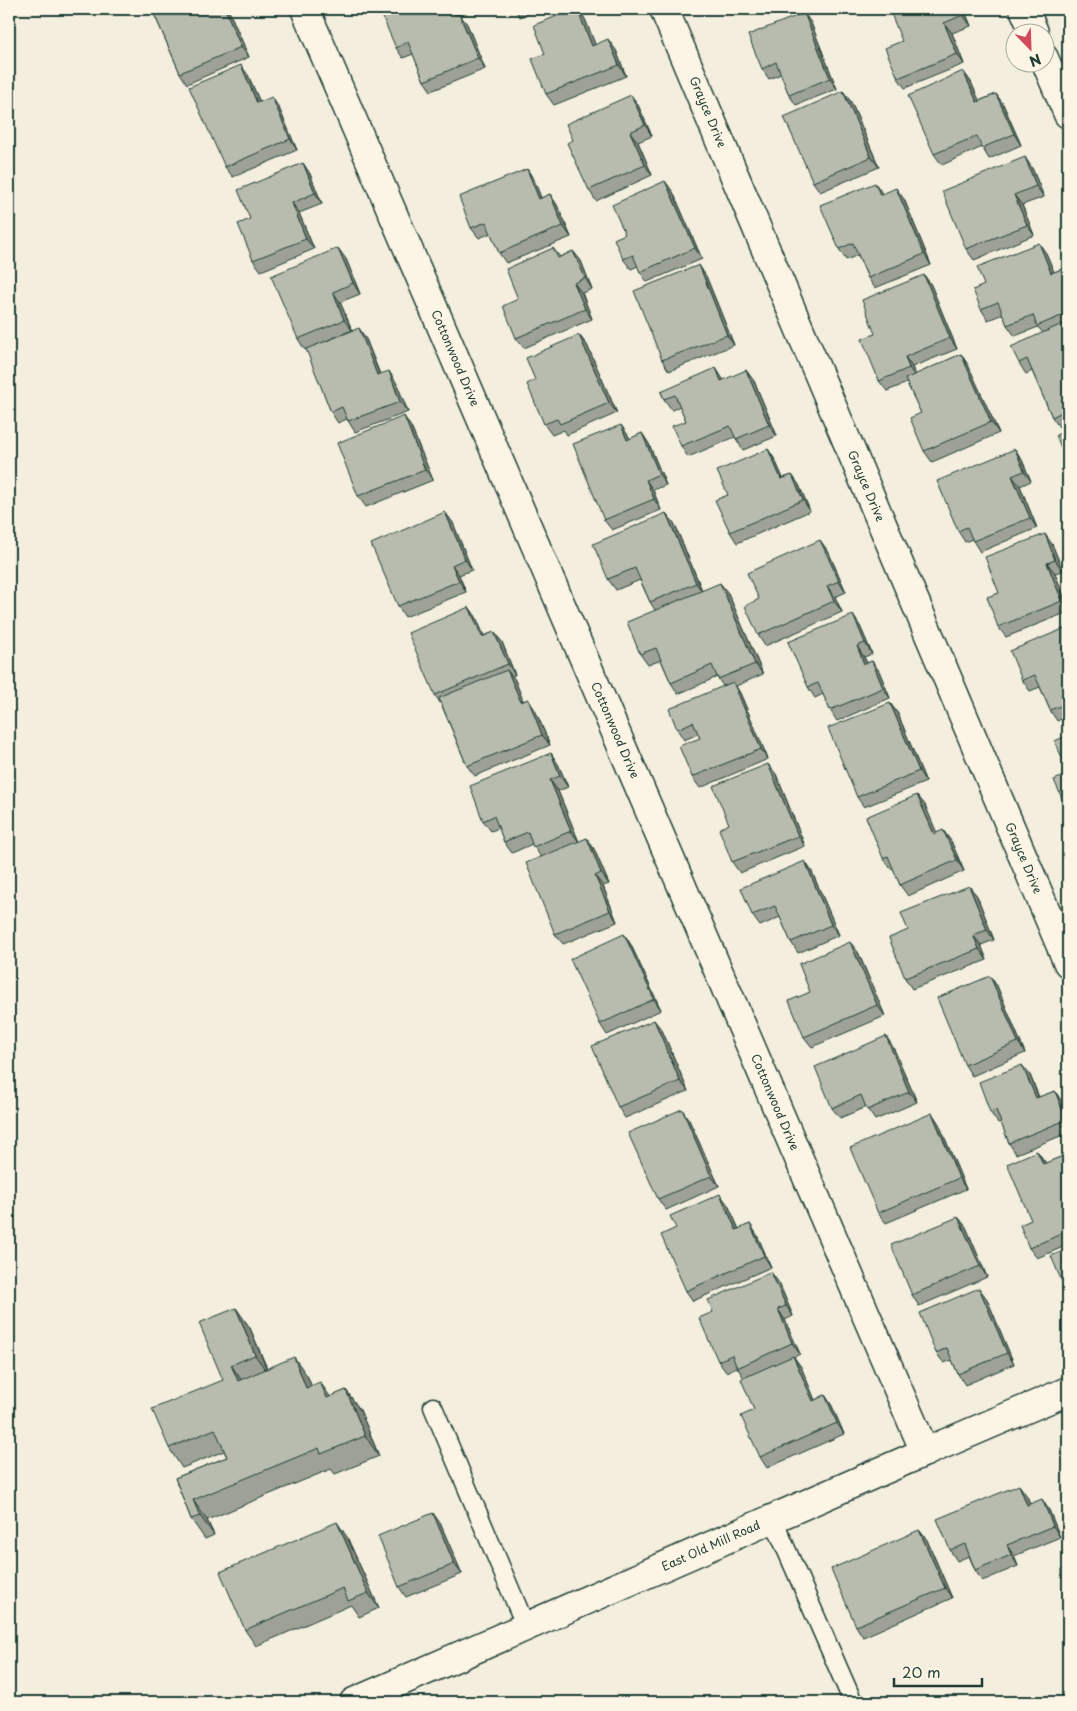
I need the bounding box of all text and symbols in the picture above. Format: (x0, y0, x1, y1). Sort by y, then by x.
north arrow (1004, 22, 1054, 72)
text: N (1026, 49, 1044, 72)
street label: Grayce Drive (686, 73, 732, 150)
street label: Cottonwood Drive (427, 307, 485, 409)
street label: Grayce Drive (844, 447, 890, 524)
street label: Cottonwood Drive (587, 679, 645, 781)
street label: Grayce Drive (1001, 819, 1048, 896)
street label: Cottonwood Drive (747, 1051, 804, 1153)
street label: East Old Mill Road (658, 1515, 763, 1575)
scale bar (894, 1656, 982, 1688)
text: 20 m (902, 1660, 941, 1683)

